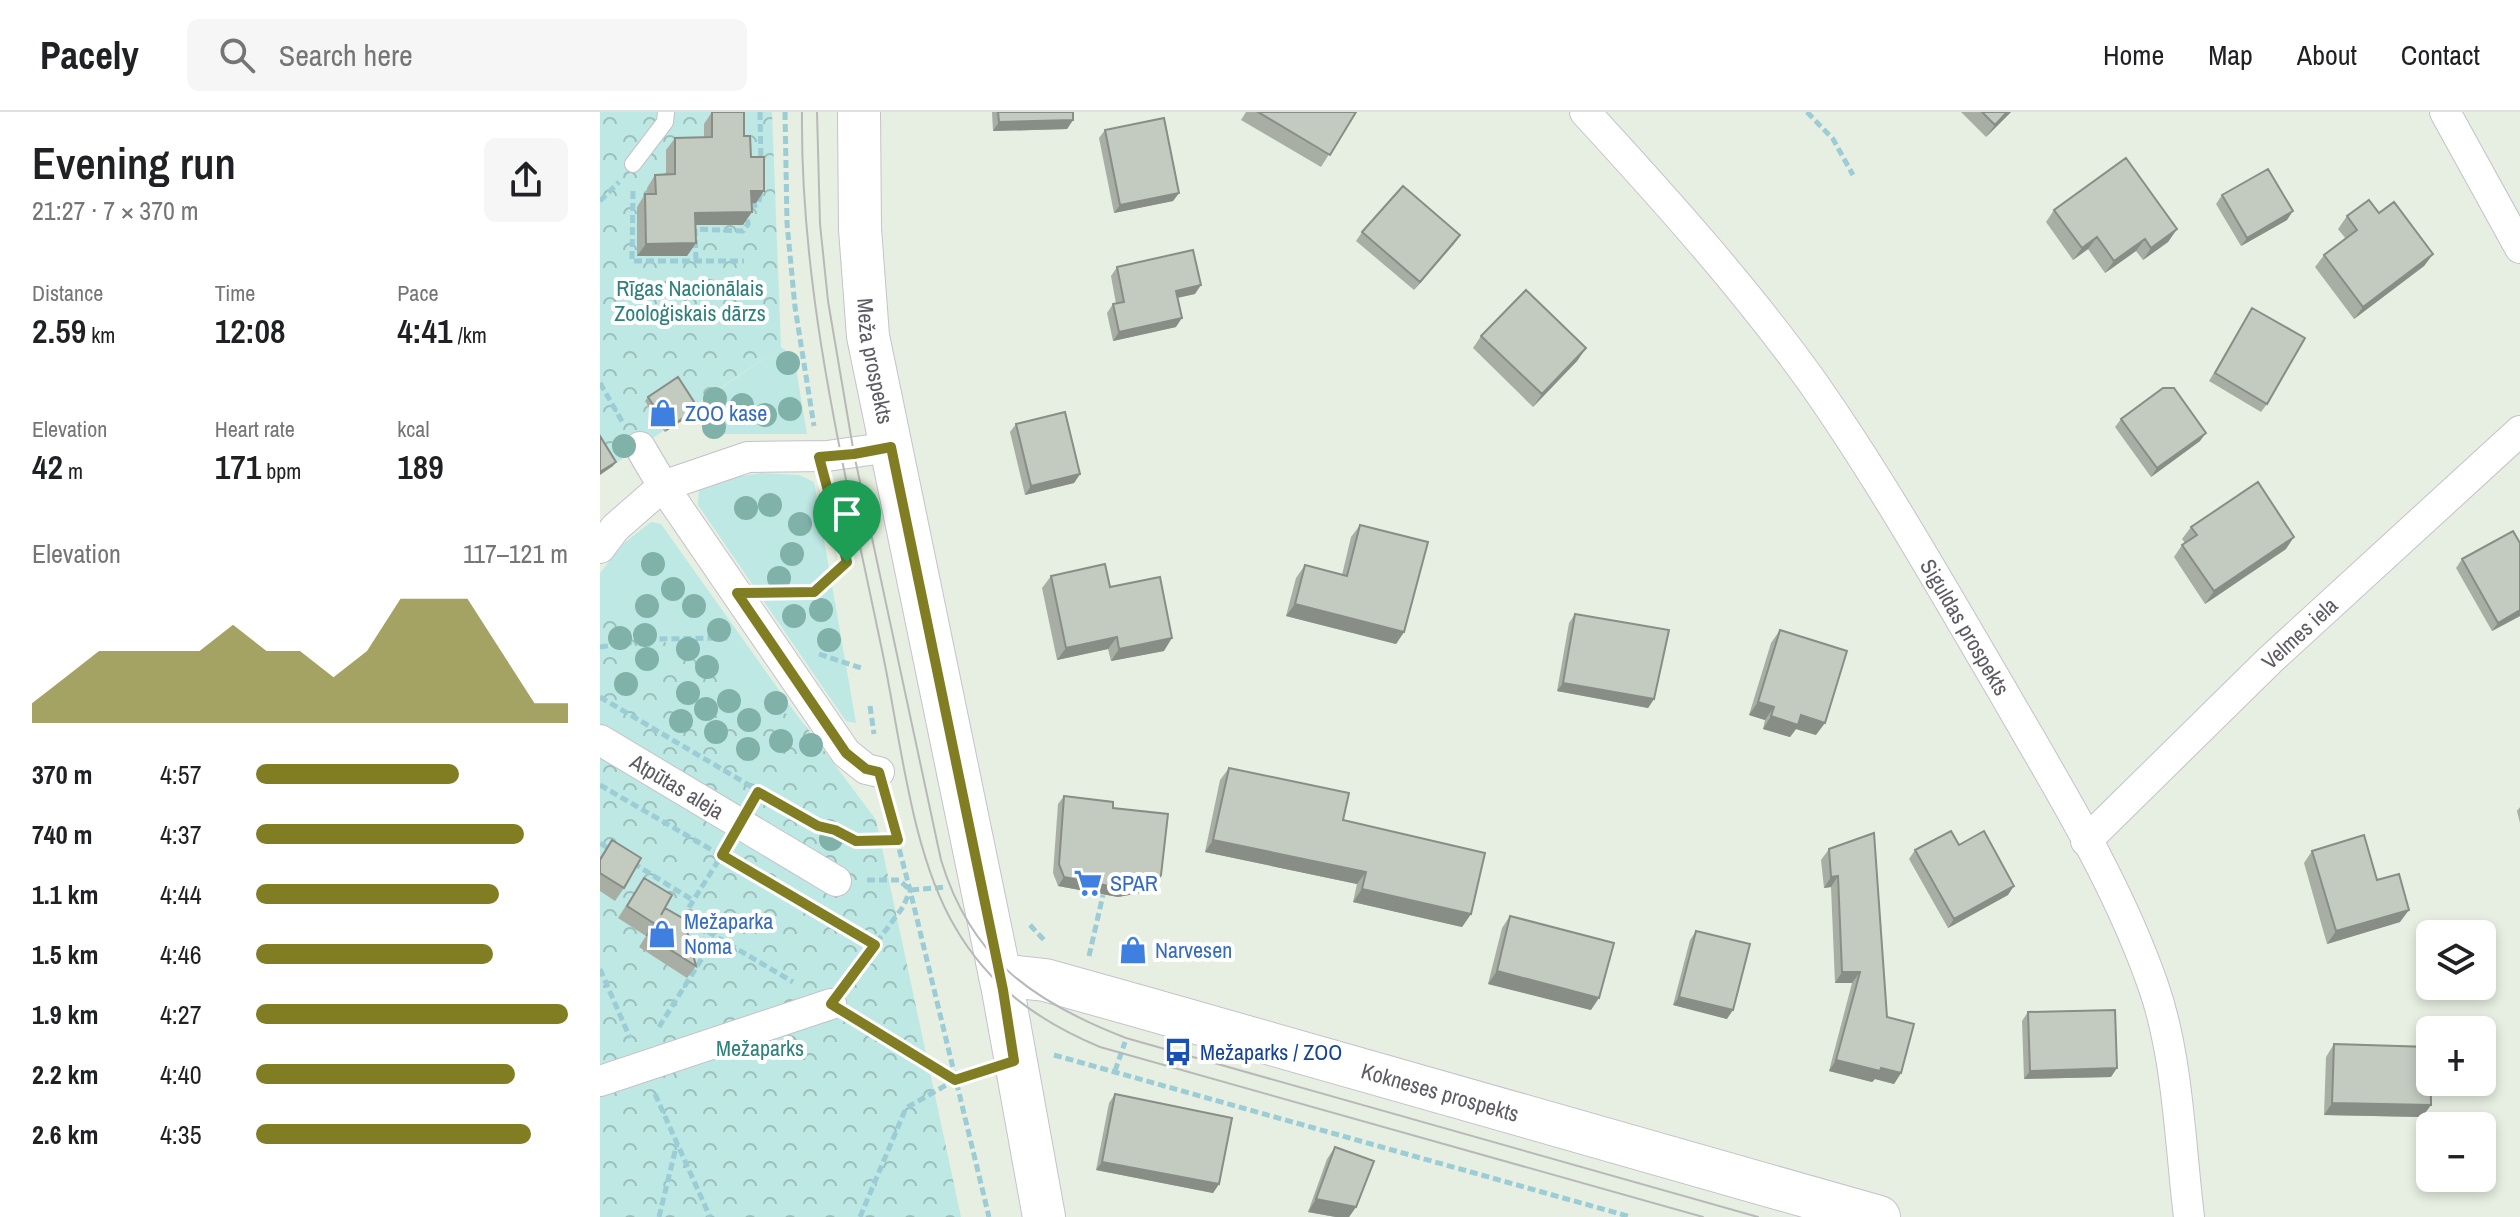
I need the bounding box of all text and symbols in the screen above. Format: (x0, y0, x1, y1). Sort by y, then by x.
search box (187, 19, 747, 91)
text: Pacely (40, 30, 139, 81)
icon: search (215, 33, 259, 77)
text: Search here (279, 35, 413, 75)
text: Home (2103, 36, 2164, 74)
text: Map (2208, 36, 2253, 74)
text: About (2297, 36, 2357, 74)
text: Contact (2401, 36, 2480, 74)
text: Evening run (32, 133, 236, 193)
button: share (484, 138, 568, 222)
text: 21:27 · 7 × 370 m (32, 193, 199, 228)
park label: Rīgas Nacionālais Zooloģiskais dārzs (614, 273, 766, 328)
text: Distance (32, 278, 103, 308)
text: Time (215, 278, 255, 308)
text: Pace (397, 278, 438, 308)
street label: Meža prospekts (850, 297, 901, 427)
text: 2.59 (32, 308, 86, 354)
text: 12:08 (215, 308, 285, 354)
text: 4:41 (397, 308, 453, 354)
text: km (86, 320, 115, 350)
text: /km (453, 320, 487, 350)
shop icon: ZOO kase (648, 398, 678, 428)
place label: ZOO kase (685, 398, 767, 428)
text: Elevation (32, 414, 107, 444)
text: Heart rate (215, 414, 295, 444)
text: kcal (397, 414, 429, 444)
text: 42 (32, 444, 63, 490)
text: 171 (215, 444, 261, 490)
text: 189 (397, 444, 444, 490)
text: m (63, 456, 83, 486)
text: bpm (261, 456, 301, 486)
pin (813, 480, 881, 562)
icon: arrive (825, 492, 869, 536)
text: Elevation (32, 536, 121, 571)
text: 117–121 m (463, 536, 568, 571)
street label: Siguldas prospekts (1913, 553, 2017, 701)
street label: Velmes iela (2255, 590, 2344, 675)
street label: Atpūtas aleja (624, 746, 730, 826)
text: 370 m (32, 757, 92, 792)
text: 4:57 (160, 757, 202, 792)
text: 740 m (32, 817, 92, 852)
text: 4:37 (160, 817, 202, 852)
supermarket icon: SPAR (1073, 868, 1103, 898)
place label: SPAR (1110, 868, 1158, 898)
text: 1.1 km (32, 877, 98, 912)
text: 4:44 (160, 877, 202, 912)
place label: Mežaparka Noma (684, 906, 773, 961)
shop icon: Mežaparka Noma (647, 919, 677, 949)
map controls (2416, 920, 2496, 1192)
button: layers (2416, 920, 2496, 1000)
shop icon: Narvesen (1118, 935, 1148, 965)
place label: Narvesen (1155, 935, 1232, 965)
text: 1.5 km (32, 937, 98, 972)
text: 4:46 (160, 937, 202, 972)
text: 1.9 km (32, 997, 98, 1032)
text: 4:27 (160, 997, 202, 1032)
button: + (2416, 1016, 2496, 1096)
park label: Mežaparks (716, 1033, 804, 1063)
bus stop icon: Mežaparks / ZOO (1163, 1037, 1193, 1067)
place label: Mežaparks / ZOO (1200, 1037, 1342, 1067)
street label: Kokneses prospekts (1358, 1055, 1522, 1129)
text: 2.2 km (32, 1057, 98, 1092)
text: 4:40 (160, 1057, 202, 1092)
button: − (2416, 1112, 2496, 1192)
text: 2.6 km (32, 1117, 98, 1152)
text: 4:35 (160, 1117, 202, 1152)

